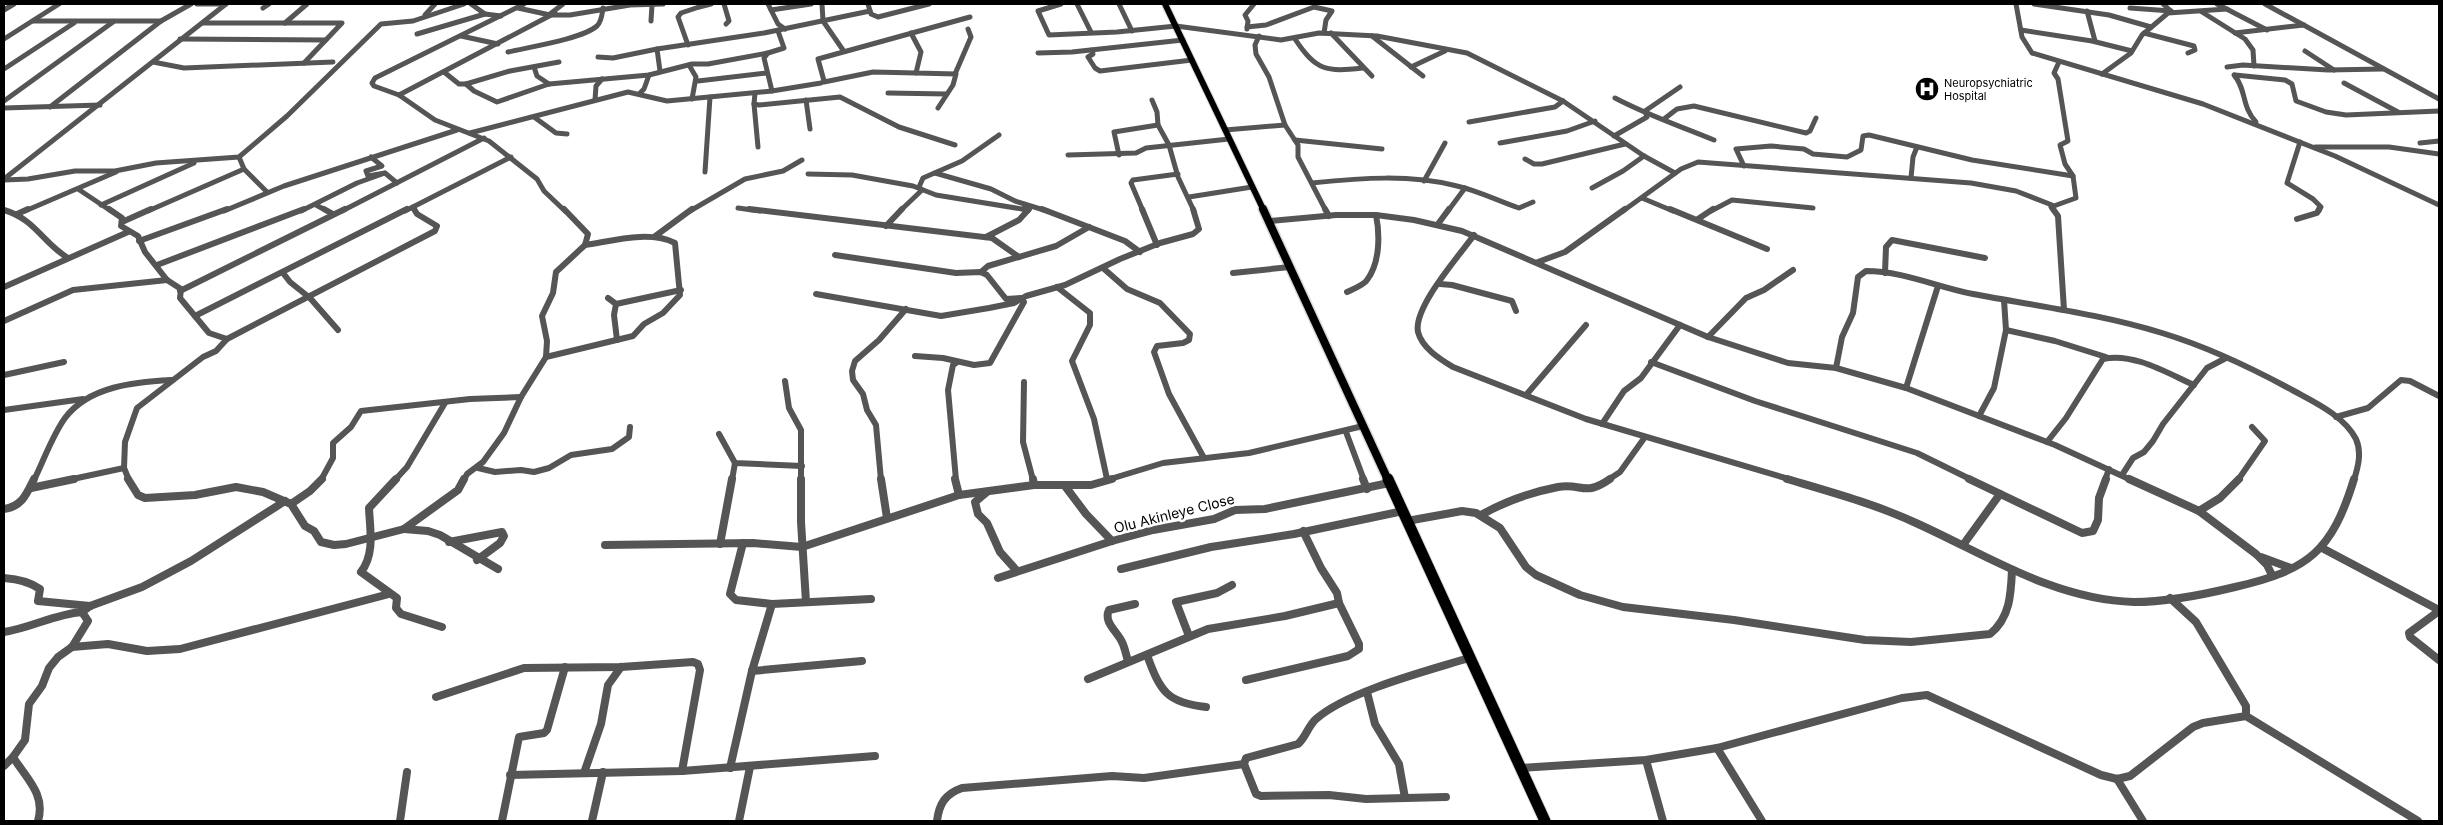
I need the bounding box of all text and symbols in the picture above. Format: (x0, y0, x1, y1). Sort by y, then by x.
hospital icon: Neuropsychiatric Hospital (1914, 76, 1940, 102)
place label: Neuropsychiatric Hospital (1944, 76, 2033, 103)
street label: Olu Akinleye Close (1112, 490, 1236, 536)

